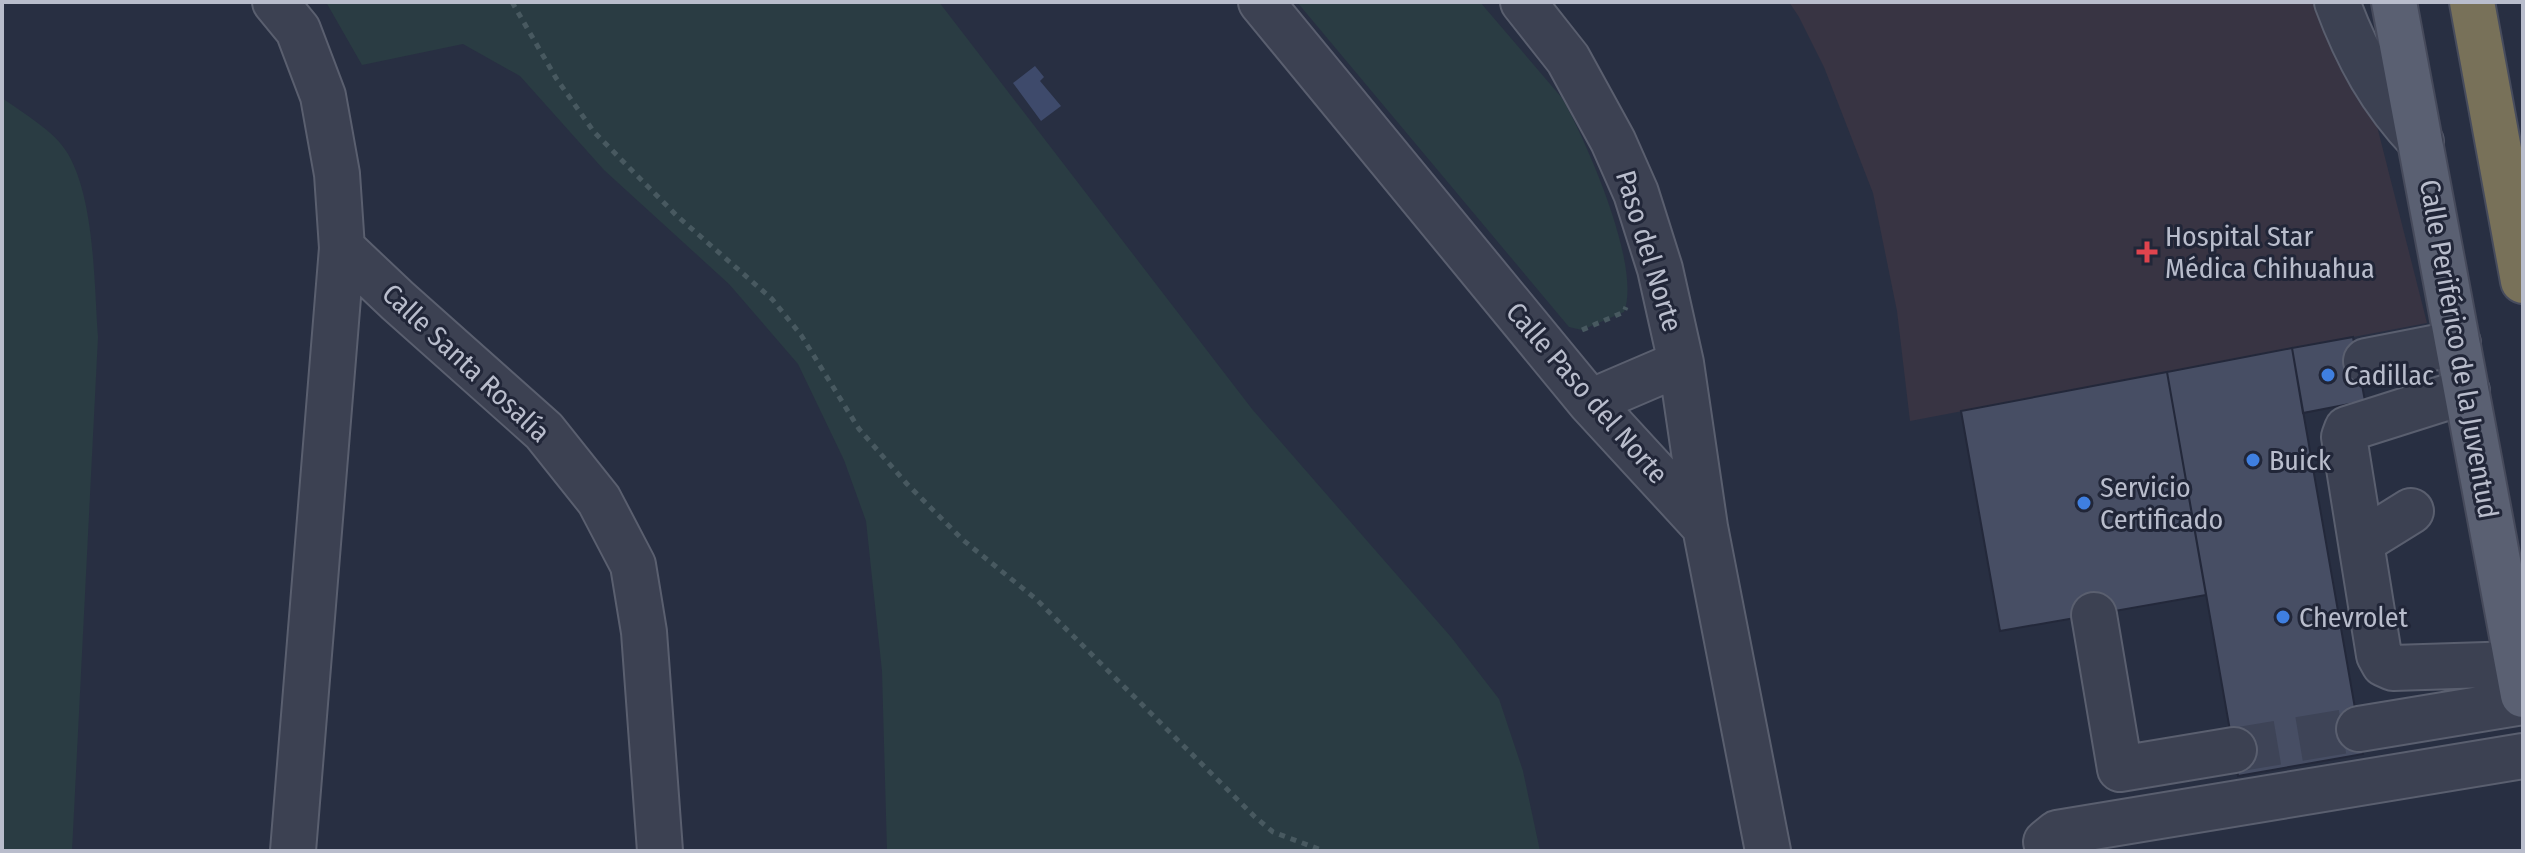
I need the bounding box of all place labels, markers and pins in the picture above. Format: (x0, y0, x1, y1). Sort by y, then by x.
place label: Hospital Star Médica Chihuahua (2165, 220, 2375, 285)
marker: Hospital Star Médica Chihuahua (2136, 241, 2158, 263)
place label: Cadillac (2344, 359, 2434, 392)
marker: Cadillac (2319, 366, 2337, 384)
place label: Buick (2269, 444, 2332, 477)
marker: Buick (2244, 451, 2262, 469)
place label: Servicio Certificado (2100, 471, 2223, 536)
marker: Servicio Certificado (2075, 494, 2093, 512)
place label: Chevrolet (2299, 601, 2409, 634)
marker: Chevrolet (2274, 608, 2292, 626)

